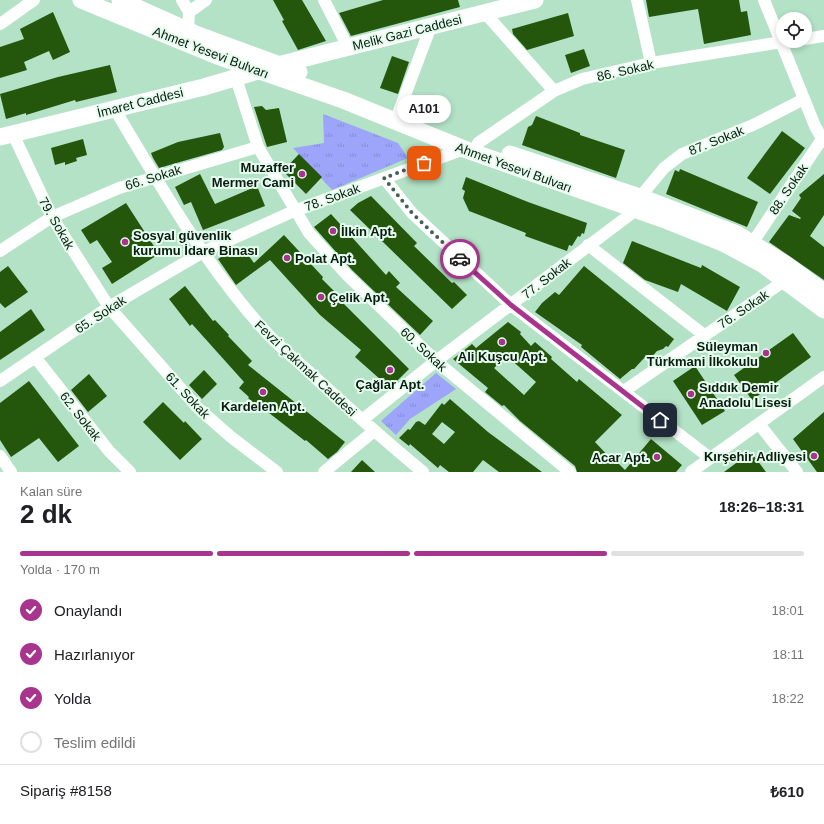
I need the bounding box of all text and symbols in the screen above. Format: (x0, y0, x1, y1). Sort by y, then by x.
street label: Melik Gazi Caddesi (351, 12, 463, 53)
map controls (776, 12, 812, 48)
button: locate (776, 12, 812, 48)
street label: Ahmet Yesevi Bulvarı (151, 23, 271, 81)
street label: 86. Sokak (595, 57, 655, 84)
street label: İmaret Caddesi (96, 85, 185, 120)
callout: A101 (397, 95, 451, 123)
text: A101 (408, 101, 440, 116)
street label: 87. Sokak (687, 122, 746, 158)
street label: Ahmet Yesevi Bulvarı (454, 139, 574, 196)
pin (407, 146, 441, 180)
icon: bag (413, 152, 435, 174)
place label: Muzaffer Mermer Cami (212, 160, 294, 190)
street label: 88. Sokak (766, 161, 811, 217)
street label: 66. Sokak (123, 162, 183, 193)
marker: Muzaffer Mermer Cami (297, 169, 307, 179)
street label: 78. Sokak (302, 180, 362, 214)
street label: 79. Sokak (36, 194, 78, 252)
place label: İlkin Apt. (341, 224, 395, 239)
marker: İlkin Apt. (328, 226, 338, 236)
place label: Sosyal güvenlik kurumu İdare Binası (133, 228, 258, 258)
marker: Sosyal güvenlik kurumu İdare Binası (120, 237, 130, 247)
courier (440, 239, 480, 279)
icon: car (449, 248, 471, 270)
place label: Polat Apt. (295, 251, 355, 266)
marker: Polat Apt. (282, 253, 292, 263)
street label: 77. Sokak (519, 254, 574, 302)
street label: 76. Sokak (715, 287, 772, 332)
place label: Çelik Apt. (329, 290, 388, 305)
street label: 65. Sokak (72, 292, 129, 336)
marker: Çelik Apt. (316, 292, 326, 302)
street label: Fevzi Çakmak Caddesi (252, 317, 360, 420)
street label: 60. Sokak (397, 324, 450, 375)
marker: Ali Kuşcu Apt. (497, 337, 507, 347)
place label: Süleyman Türkmani İlkokulu (647, 339, 758, 369)
marker: Süleyman Türkmani İlkokulu (761, 348, 771, 358)
place label: Ali Kuşcu Apt. (458, 349, 546, 364)
marker: Çağlar Apt. (385, 365, 395, 375)
street label: 61. Sokak (162, 369, 213, 422)
place label: Çağlar Apt. (356, 377, 424, 392)
place label: Sıddık Demir Anadolu Lisesi (699, 380, 791, 410)
marker: Kardelen Apt. (258, 387, 268, 397)
street label: 62. Sokak (57, 389, 105, 444)
marker: Sıddık Demir Anadolu Lisesi (686, 389, 696, 399)
place label: Kardelen Apt. (221, 399, 305, 414)
pin (643, 403, 677, 437)
icon: home (649, 409, 671, 431)
place label: Kırşehir Adliyesi (704, 449, 806, 464)
place label: Acar Apt. (592, 450, 649, 465)
marker: Kırşehir Adliyesi (809, 451, 819, 461)
marker: Acar Apt. (652, 452, 662, 462)
text: Kalan süre (20, 484, 82, 499)
text: 18:26–18:31 (719, 498, 804, 515)
text: 2 dk (20, 499, 72, 529)
text: Yolda · 170 m (20, 562, 100, 577)
icon: check (20, 599, 42, 621)
text: Onaylandı (54, 602, 122, 619)
text: 18:01 (771, 603, 804, 618)
icon: check (20, 643, 42, 665)
text: Hazırlanıyor (54, 646, 135, 663)
text: 18:11 (772, 647, 804, 662)
icon: check (20, 687, 42, 709)
text: Yolda (54, 690, 91, 707)
text: 18:22 (771, 691, 804, 706)
text: Teslim edildi (54, 734, 136, 751)
text: Sipariş #8158 (20, 782, 112, 799)
text: ₺610 (770, 783, 804, 800)

